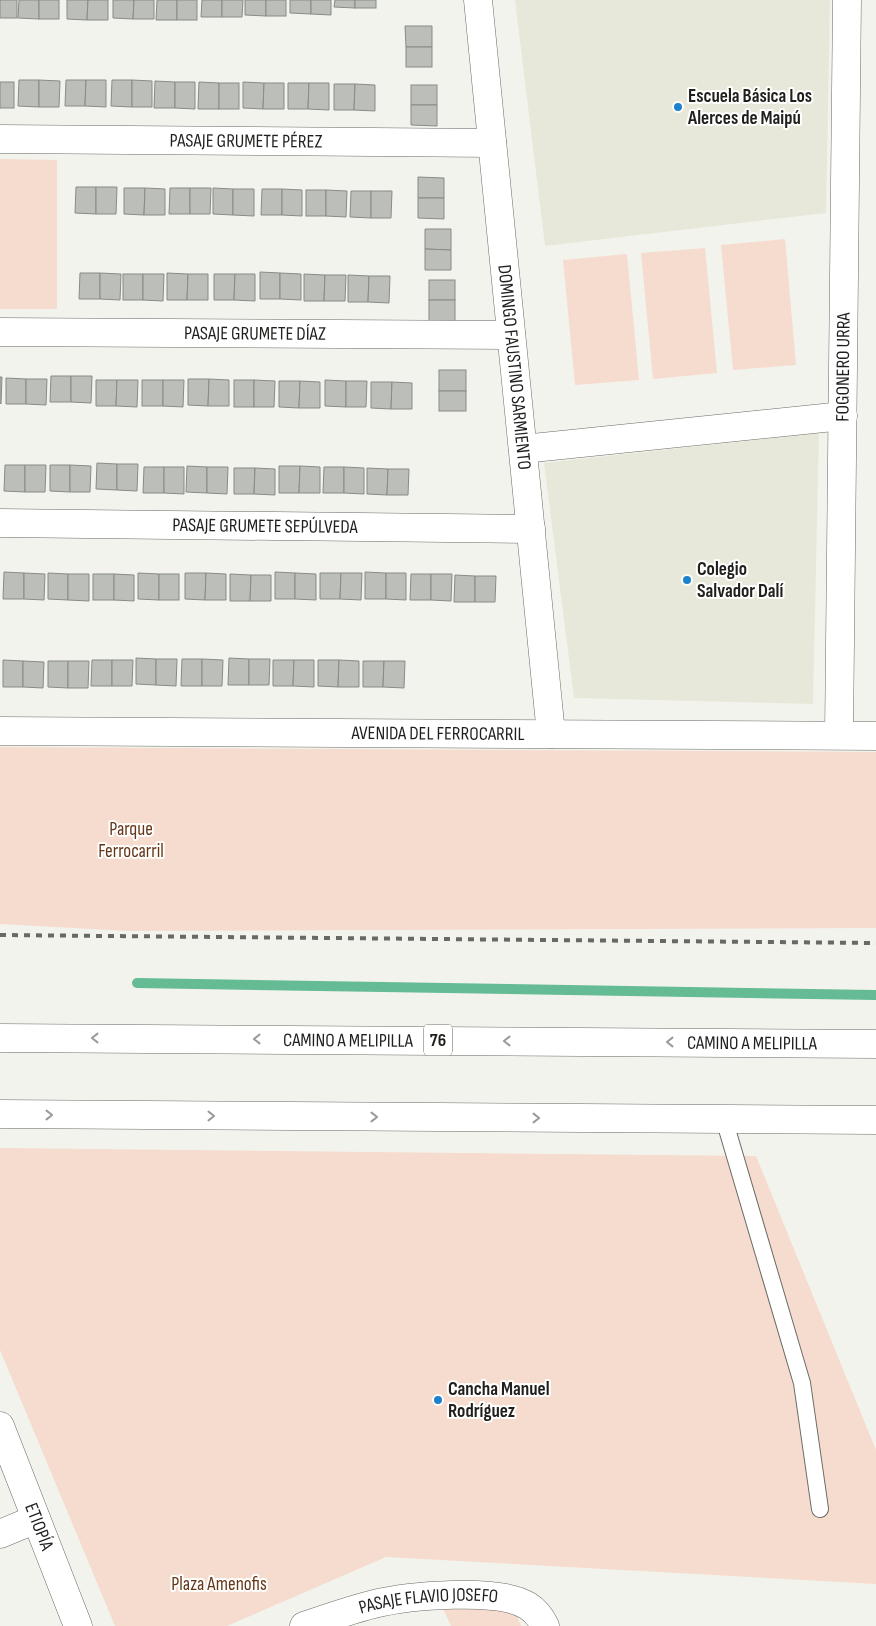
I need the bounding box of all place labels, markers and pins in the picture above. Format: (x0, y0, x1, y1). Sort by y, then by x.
place label: Escuela Básica Los Alerces de Maipú (687, 85, 812, 130)
marker: Escuela Básica Los Alerces de Maipú (672, 101, 684, 113)
place label: Colegio Salvador Dalí (697, 558, 783, 603)
marker: Colegio Salvador Dalí (681, 574, 693, 586)
place label: Cancha Manuel Rodríguez (448, 1378, 550, 1423)
marker: Cancha Manuel Rodríguez (432, 1394, 444, 1406)

